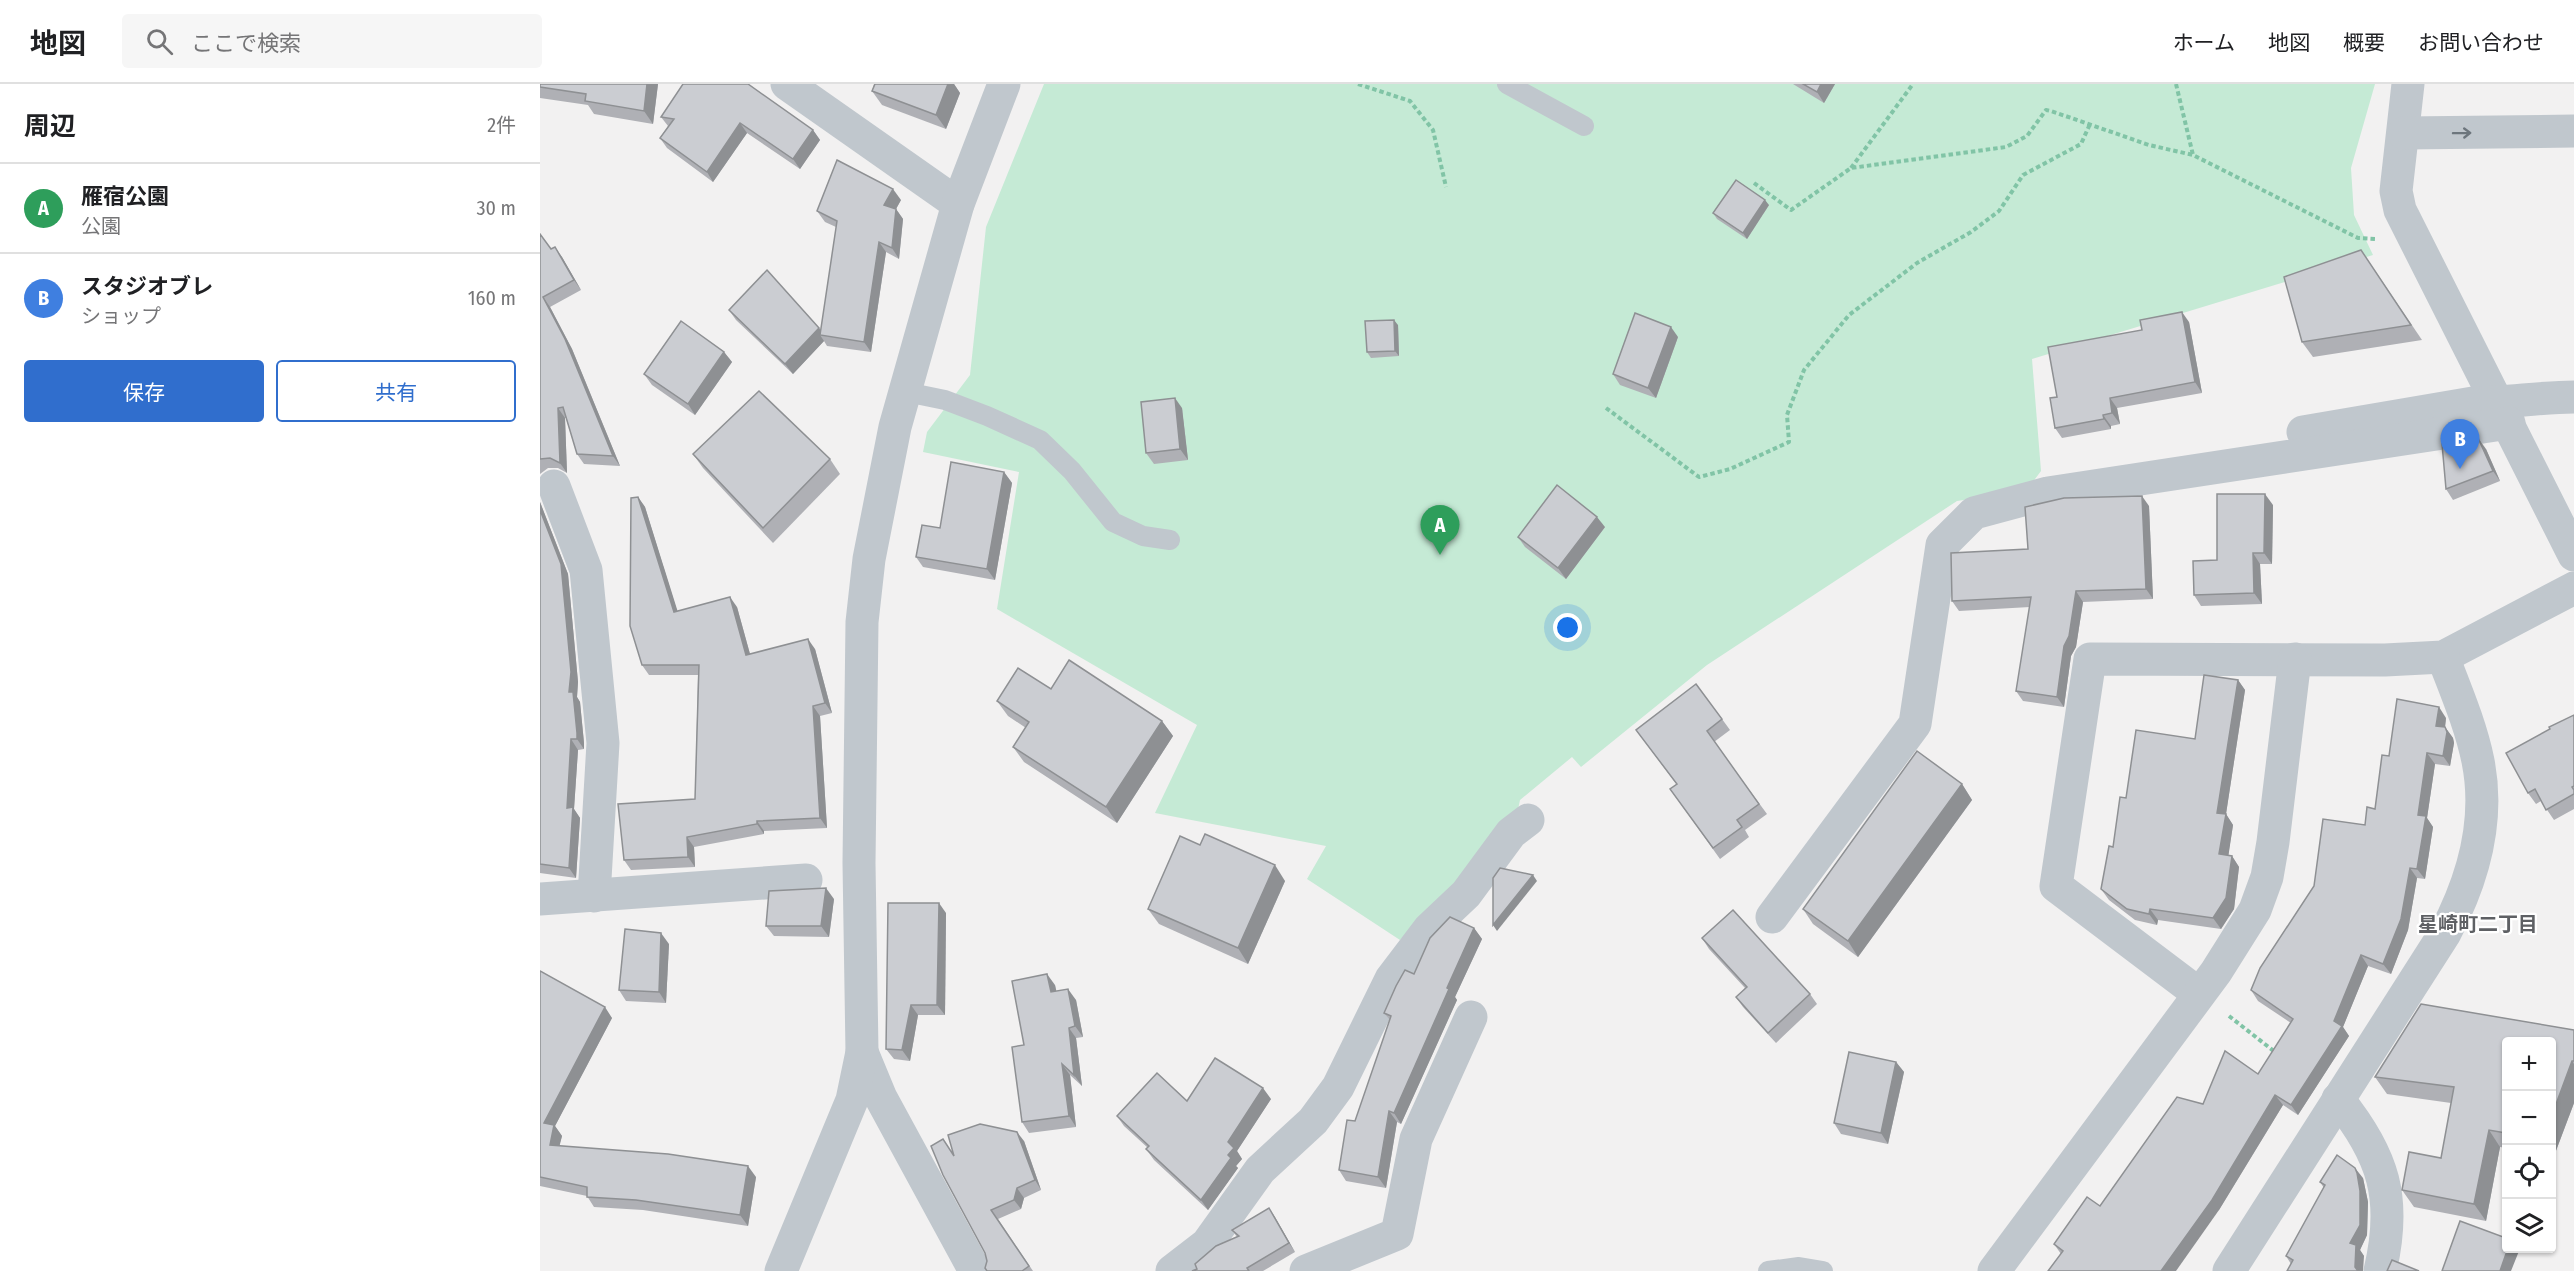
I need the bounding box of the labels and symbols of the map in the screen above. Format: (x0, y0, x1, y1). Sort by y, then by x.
one-way arrow (2452, 127, 2472, 138)
pin: B (2440, 420, 2480, 469)
pin: A (1420, 506, 1460, 555)
your location (1553, 613, 1582, 642)
district label: 星崎町二丁目 (2418, 912, 2538, 936)

